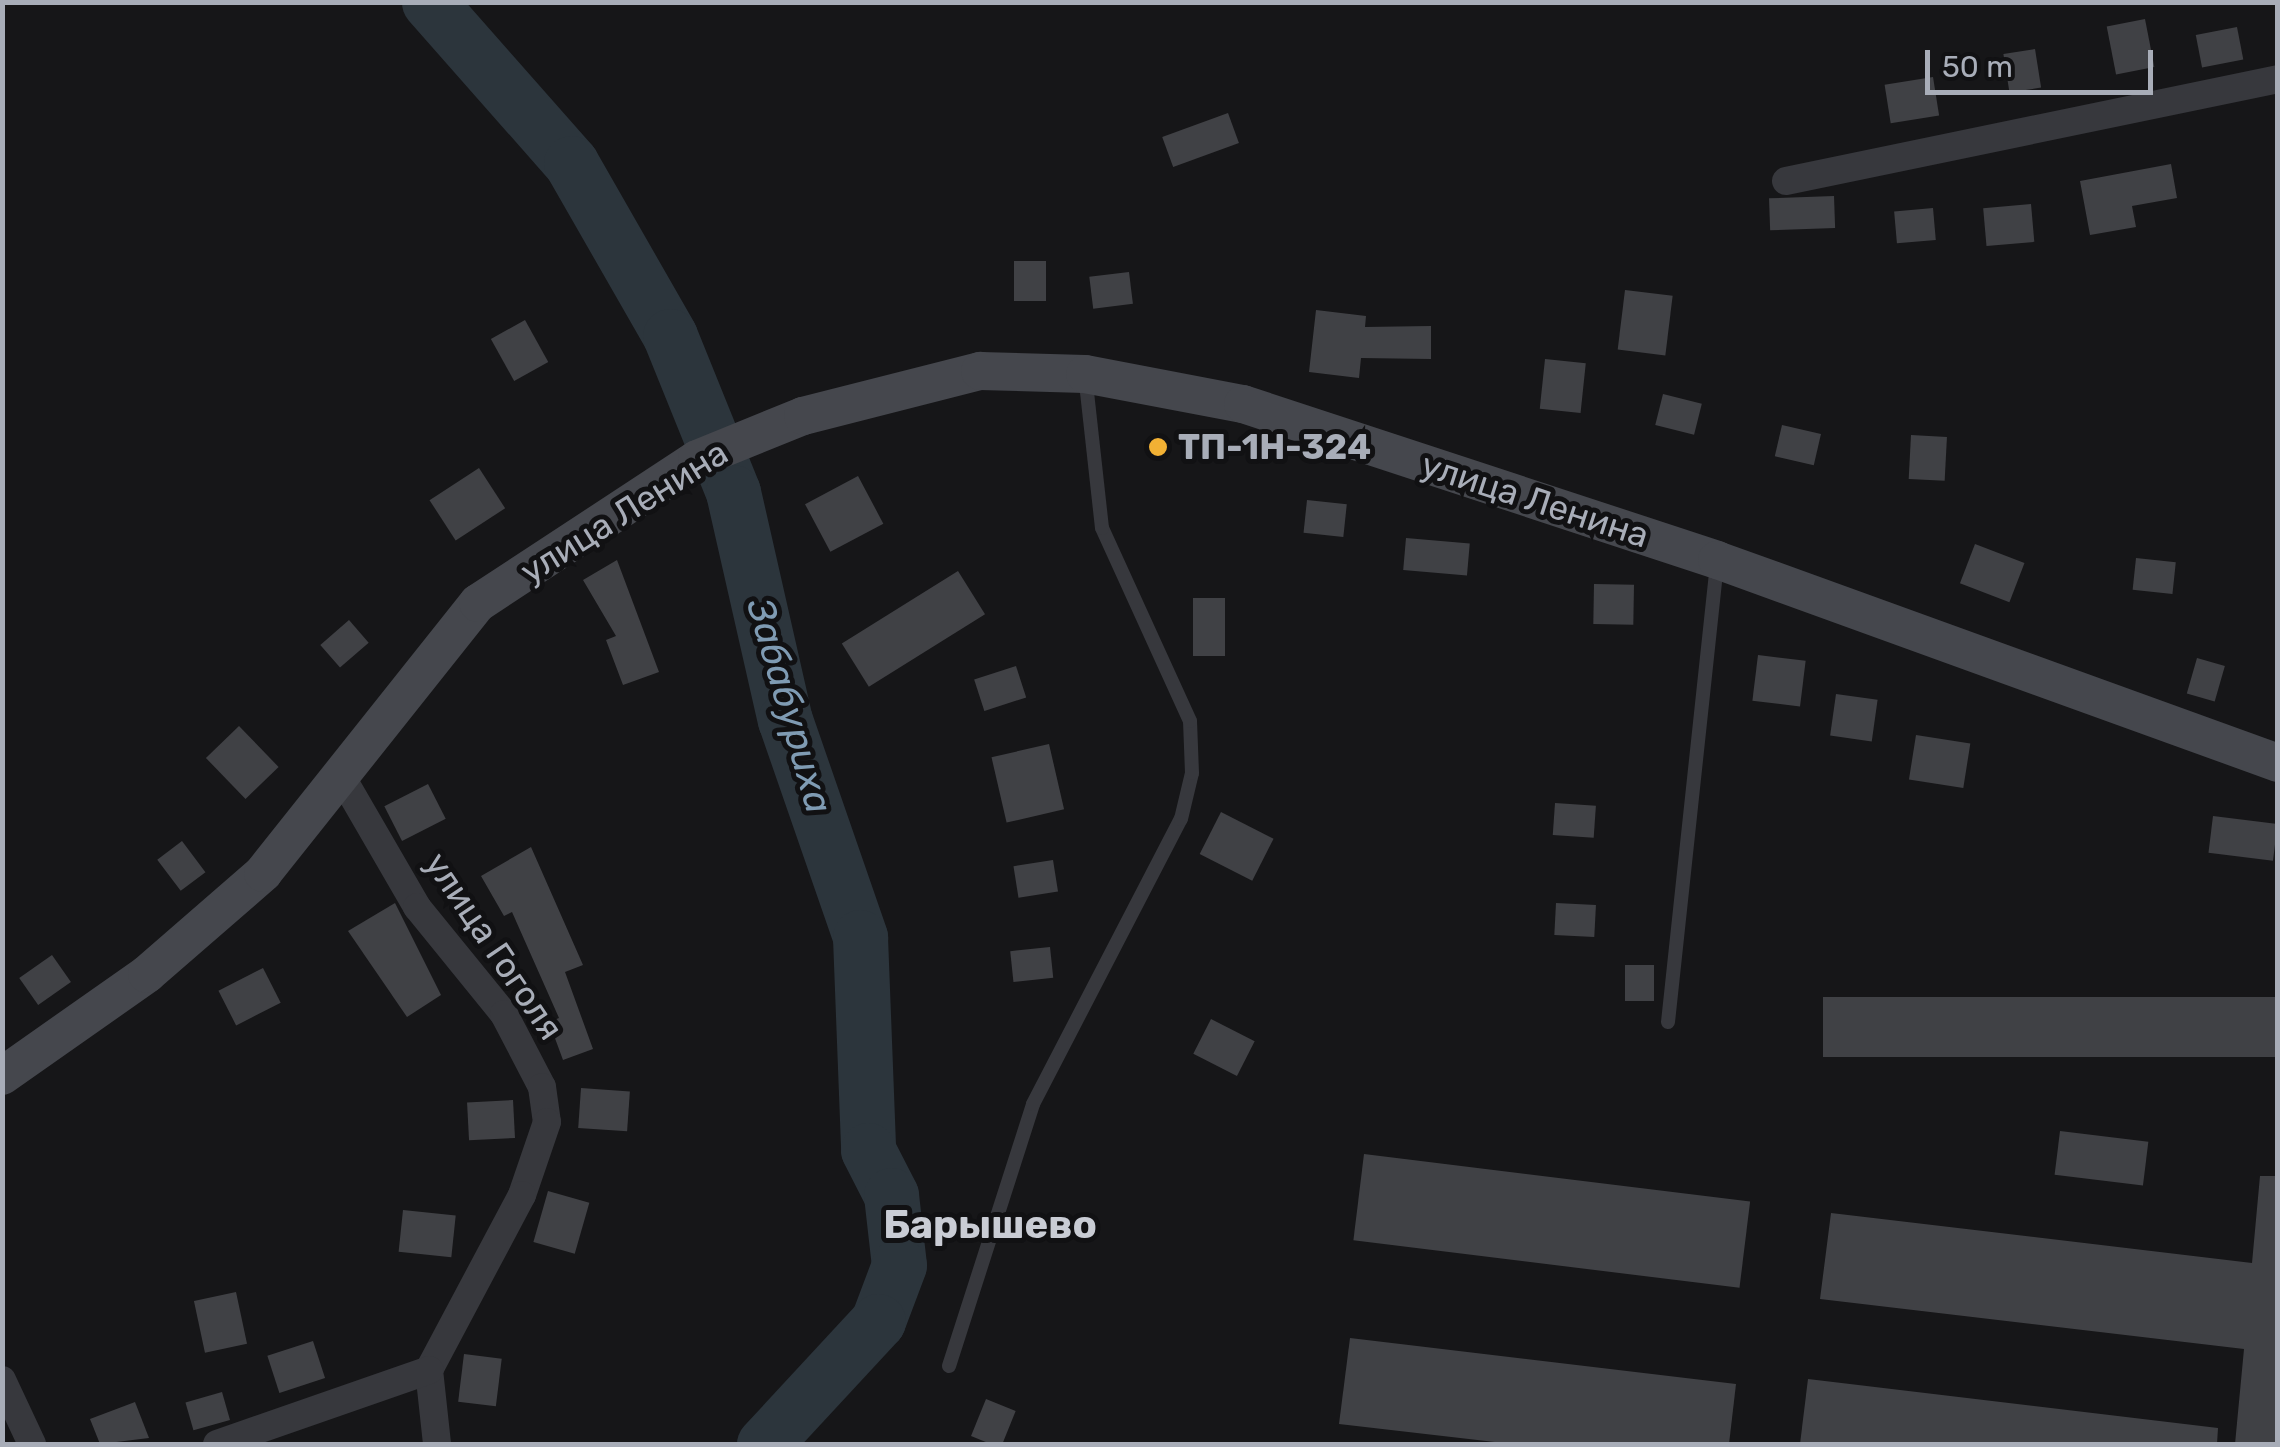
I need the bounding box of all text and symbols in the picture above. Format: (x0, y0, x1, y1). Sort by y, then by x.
scale bar (1930, 30, 2158, 92)
text: 50 m (1942, 49, 2013, 85)
place label: ТП-1Н-324 (1178, 426, 1371, 468)
street label: улица Ленина (512, 431, 736, 593)
marker: ТП-1Н-324 (1147, 436, 1169, 458)
street label: улица Ленина (1416, 443, 1654, 557)
water label: Забабуриха (737, 593, 841, 819)
street label: улица Гоголя (416, 844, 572, 1048)
district label: Барышево (883, 1201, 1097, 1249)

